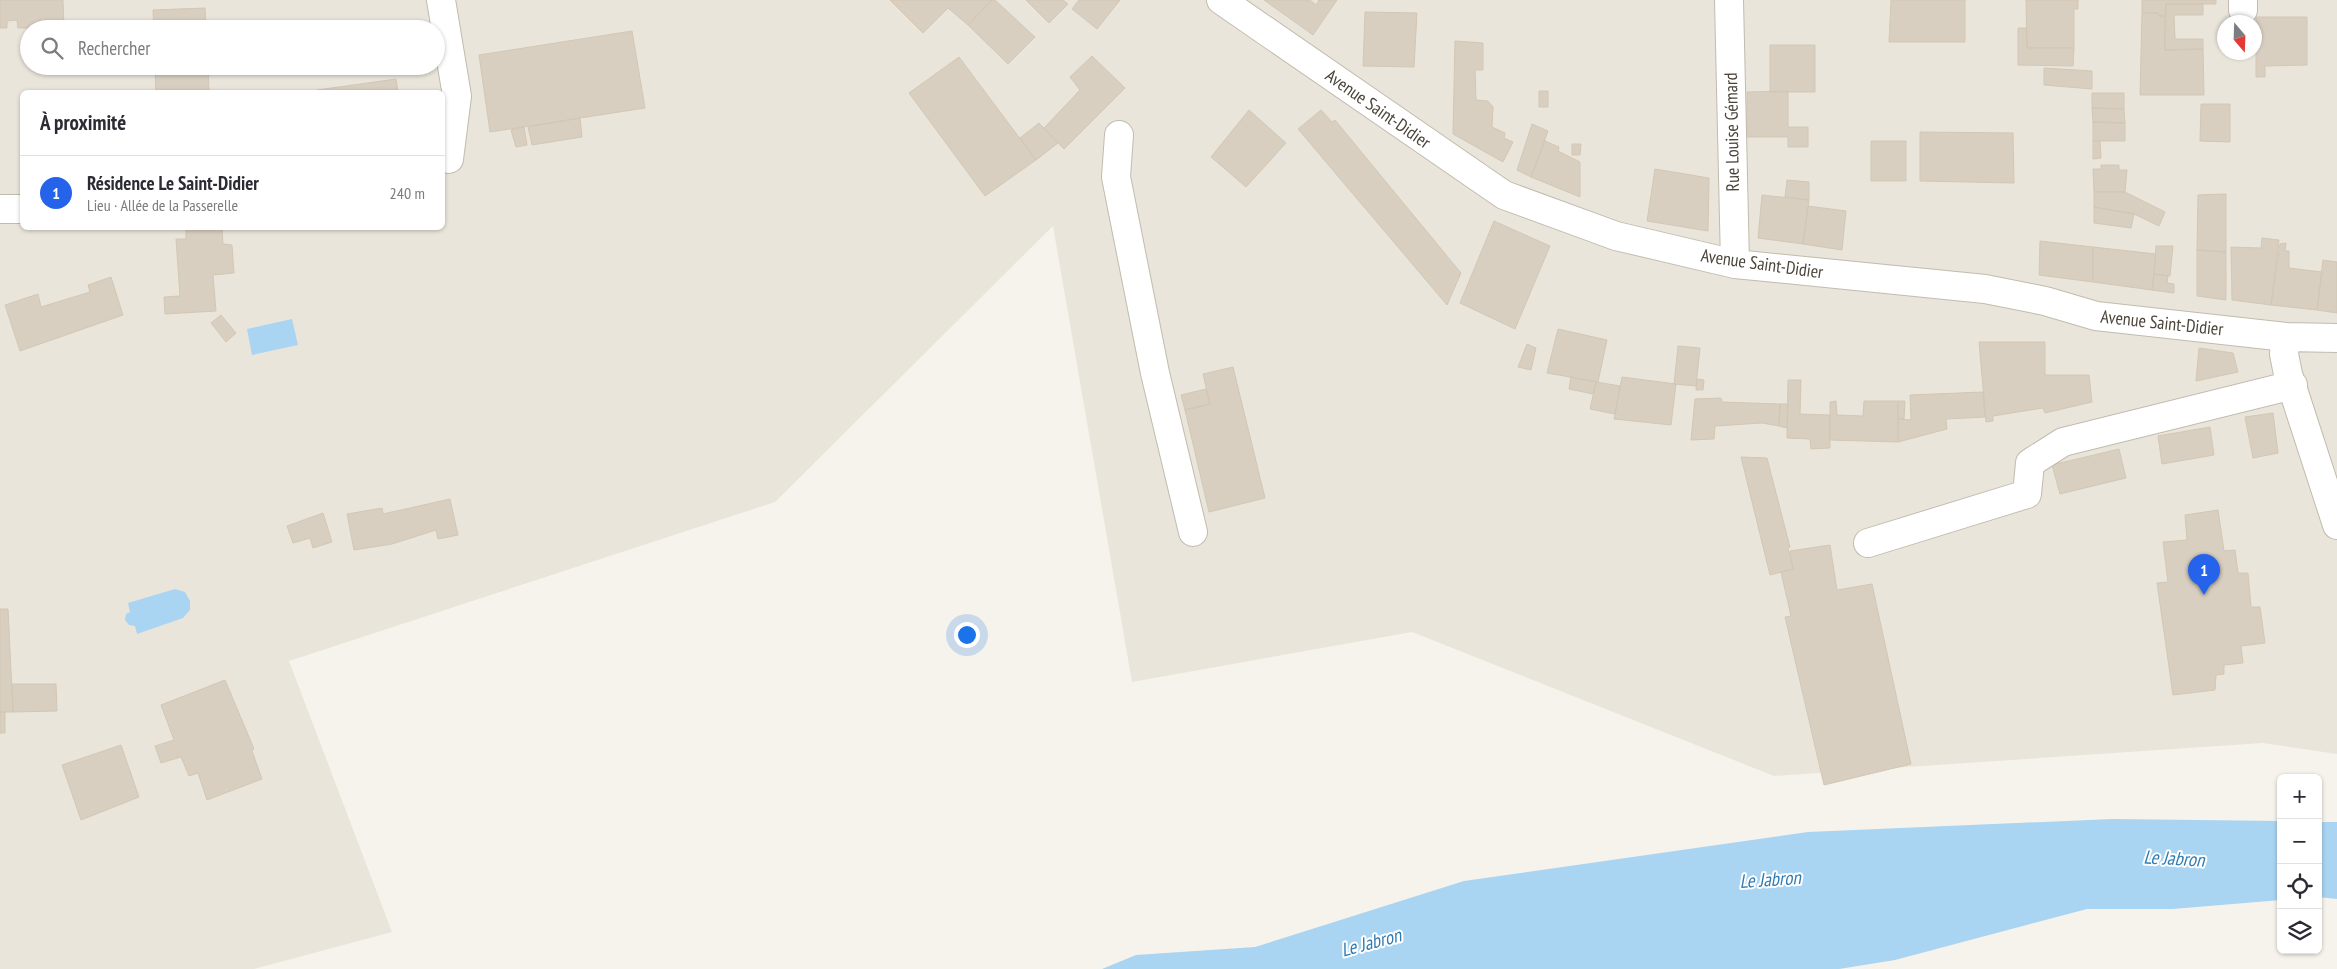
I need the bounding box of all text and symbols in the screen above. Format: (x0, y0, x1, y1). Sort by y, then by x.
north arrow (2217, 15, 2262, 60)
search box (20, 20, 445, 75)
icon: search (38, 34, 66, 62)
text: Rechercher (78, 36, 150, 60)
street label: Avenue Saint-Didier (1321, 64, 1435, 153)
street label: Rue Louise Gémard (1719, 72, 1744, 192)
text: À proximité (40, 109, 126, 136)
text: Résidence Le Saint-Didier (87, 171, 259, 195)
text: 1 (52, 183, 60, 203)
text: 240 m (390, 183, 425, 203)
text: Lieu · Allée de la Passerelle (87, 195, 238, 215)
street label: Avenue Saint-Didier (1699, 244, 1825, 283)
street label: Avenue Saint-Didier (2100, 305, 2225, 340)
pin: 1 (2188, 554, 2220, 595)
your location (954, 622, 980, 648)
map controls (2277, 774, 2322, 954)
button: + (2277, 774, 2322, 819)
button: − (2277, 819, 2322, 864)
water label: Le Jabron (2143, 844, 2207, 872)
button: locate (2277, 864, 2322, 909)
water label: Le Jabron (1739, 865, 1803, 893)
button: layers (2277, 909, 2322, 954)
water label: Le Jabron (1338, 922, 1405, 961)

